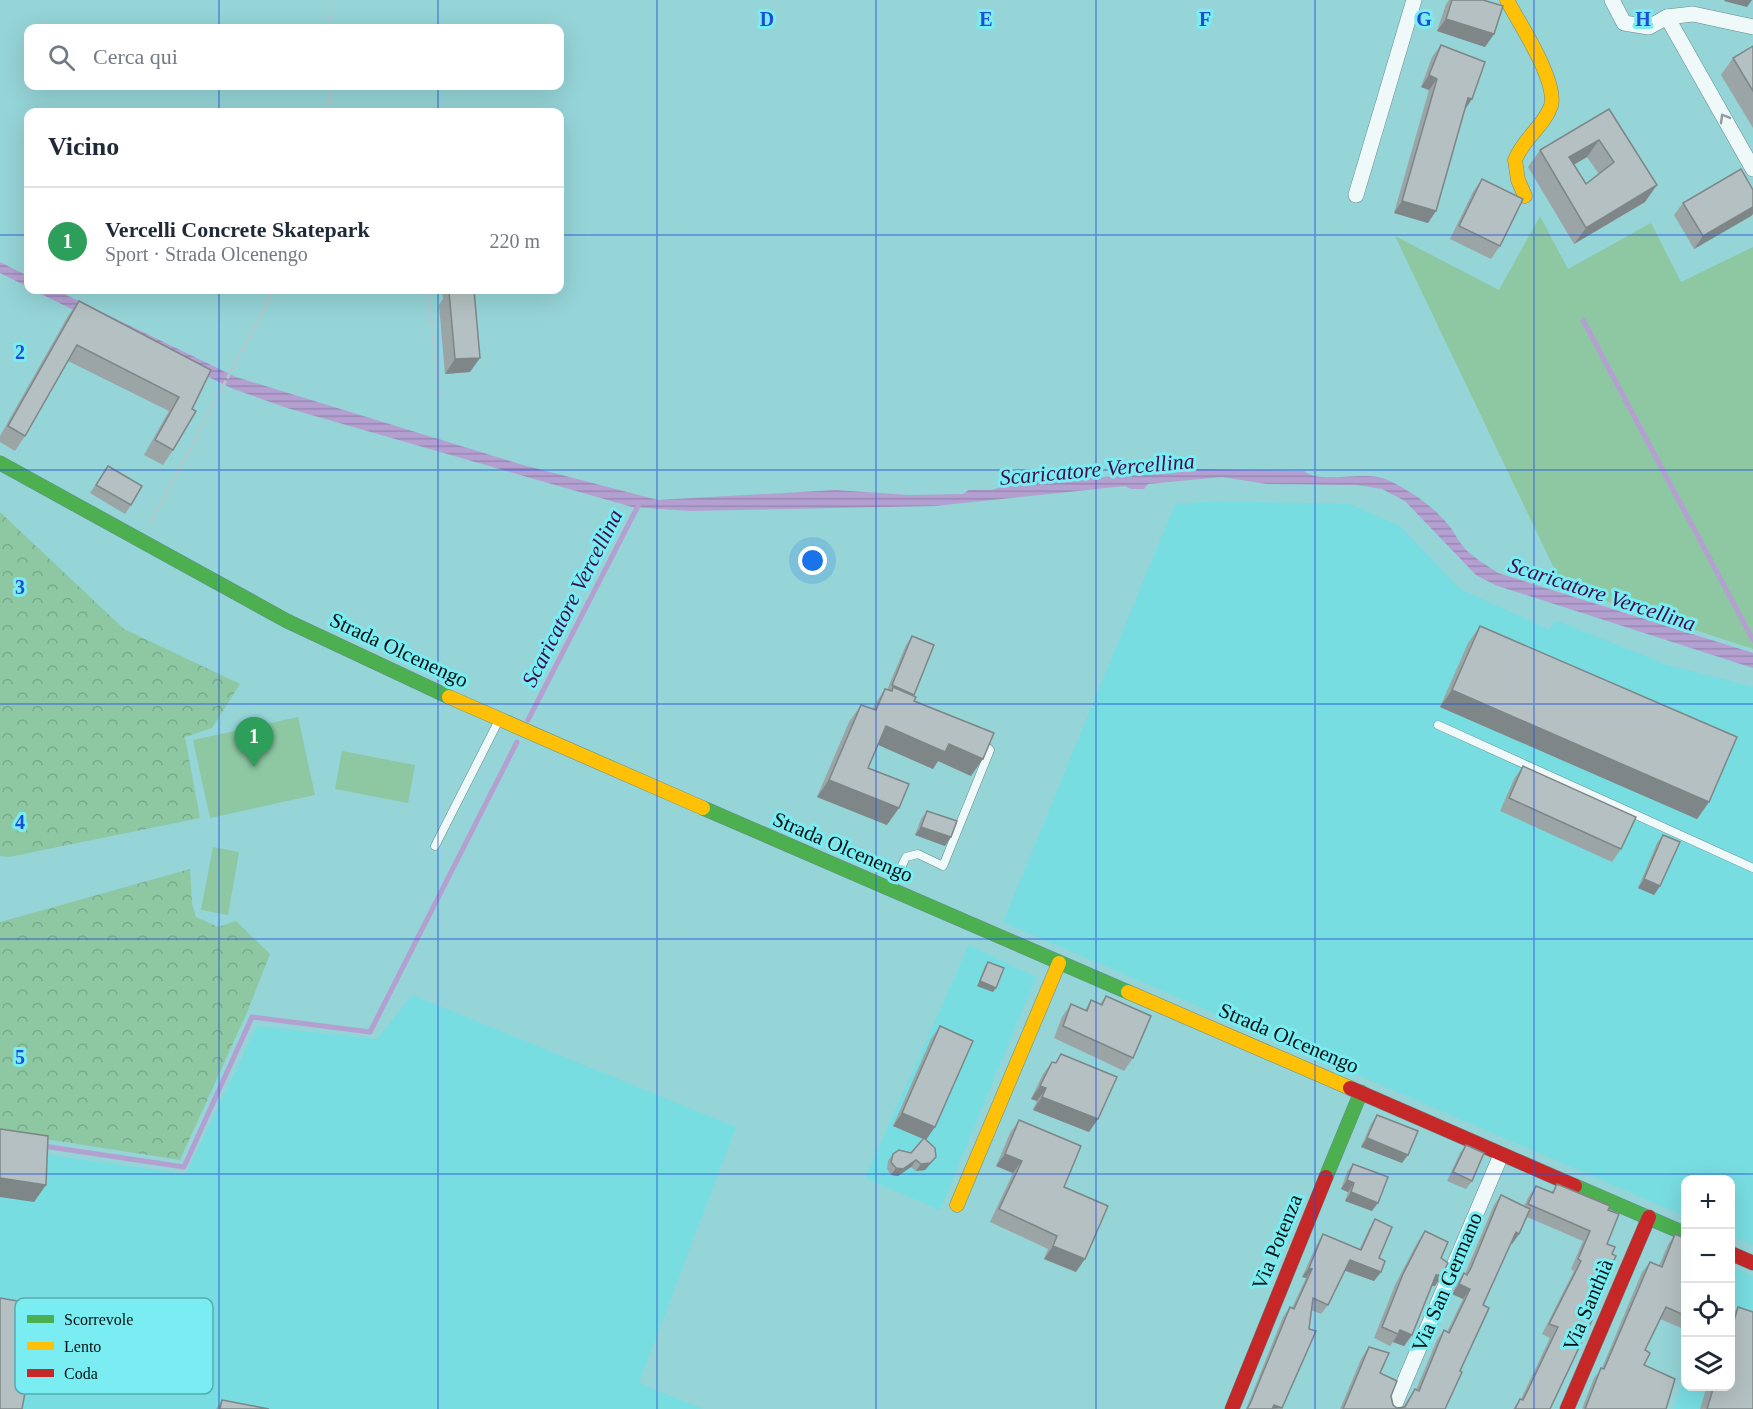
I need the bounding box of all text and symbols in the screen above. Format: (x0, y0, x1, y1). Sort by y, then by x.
text: D (760, 8, 774, 30)
text: E (979, 8, 993, 30)
text: F (1199, 8, 1211, 30)
text: G (1416, 8, 1432, 30)
text: H (1635, 8, 1651, 30)
search box (24, 24, 564, 90)
icon: search (45, 41, 78, 74)
text: Cerca qui (93, 44, 178, 69)
one-way arrow (1720, 114, 1731, 124)
text: Vicino (48, 132, 119, 161)
text: Vercelli Concrete Skatepark (105, 217, 370, 242)
text: 1 (63, 230, 73, 252)
text: 220 m (489, 230, 540, 252)
text: Sport · Strada Olcenengo (105, 243, 308, 265)
text: 2 (15, 341, 25, 363)
water label: Scaricatore Vercellina (998, 448, 1196, 490)
water label: Scaricatore Vercellina (516, 505, 628, 691)
your location (798, 546, 827, 575)
water label: Scaricatore Vercellina (1505, 552, 1699, 636)
text: 3 (15, 576, 25, 598)
street label: Strada Olcenengo (326, 607, 472, 693)
pin: 1 (234, 718, 274, 767)
street label: Strada Olcenengo (769, 807, 917, 887)
text: 4 (15, 811, 25, 833)
street label: Strada Olcenengo (1215, 998, 1363, 1078)
text: 5 (15, 1046, 25, 1068)
map controls (1681, 1175, 1735, 1391)
button: + (1681, 1175, 1735, 1229)
street label: Via Potenza (1247, 1190, 1307, 1293)
street label: Via San Germano (1407, 1209, 1487, 1355)
button: − (1681, 1229, 1735, 1283)
street label: Via Santhià (1558, 1255, 1618, 1354)
button: locate (1681, 1283, 1735, 1337)
legend (15, 1298, 213, 1394)
text: Scorrevole (64, 1311, 133, 1328)
button: layers (1681, 1337, 1735, 1391)
text: Lento (64, 1338, 101, 1355)
text: Coda (64, 1365, 98, 1382)

